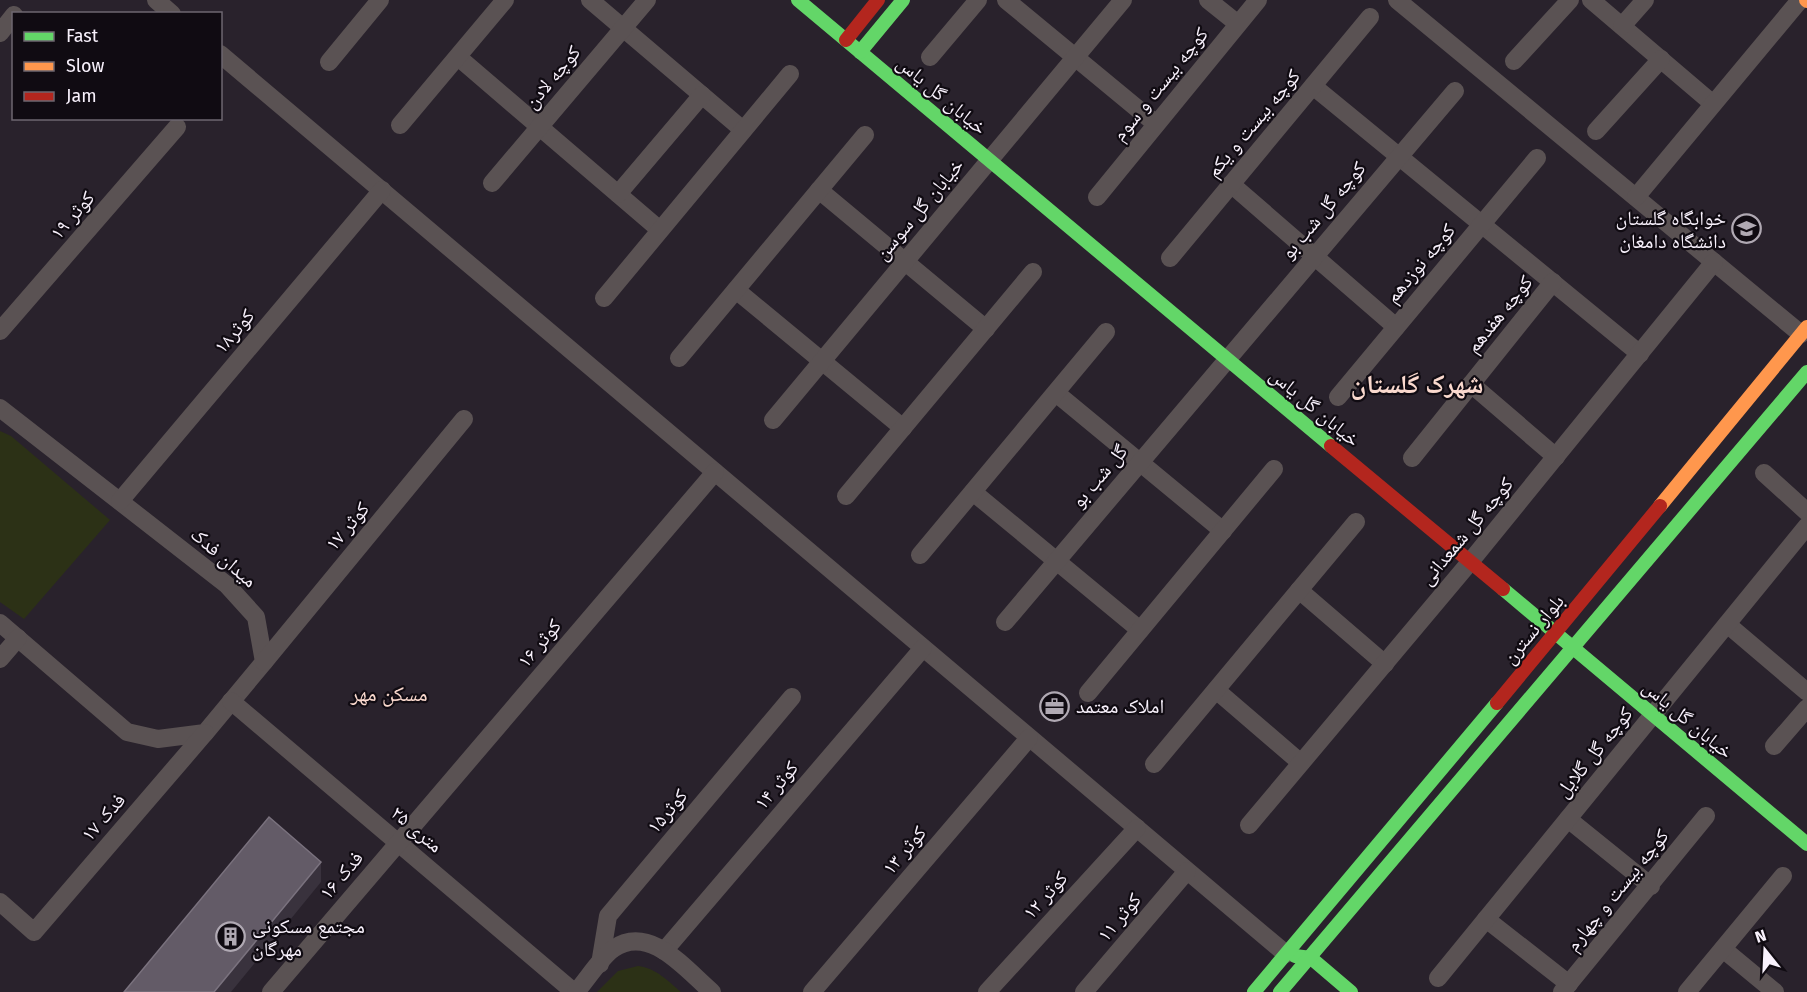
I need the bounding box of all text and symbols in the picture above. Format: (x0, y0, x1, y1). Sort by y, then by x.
legend (12, 12, 222, 120)
street label: کوچه بیست و سوم (1107, 22, 1215, 147)
text: Fast (66, 25, 99, 47)
street label: کوچه لادن (519, 41, 585, 113)
street label: خیابان گل یاس (892, 50, 992, 140)
text: Slow (66, 55, 105, 77)
street label: کوچه بیست و یکم (1201, 64, 1307, 183)
text: Jam (66, 85, 97, 107)
street label: خیابان گل سوسن (870, 153, 969, 265)
street label: کوچه گل شب بو (1275, 156, 1371, 264)
street label: کوثر ۱۹ (45, 186, 99, 244)
place label: خوابگاه گلستان دانشگاه دامغان (1616, 206, 1726, 253)
school or university icon: خوابگاه گلستان دانشگاه دامغان (1731, 213, 1763, 245)
street label: کوچه نوزدهم (1380, 218, 1462, 309)
street label: کوچه هفدهم (1460, 270, 1539, 359)
street label: کوثر۱۸ (209, 304, 259, 358)
street label: خیابان گل یاس (1265, 362, 1365, 452)
district label: شهرک گلستان (1351, 369, 1483, 400)
street label: گل شب بو (1066, 439, 1132, 512)
street label: کوچه گل شمعدانی (1414, 472, 1518, 590)
street label: کوثر ۱۷ (320, 497, 374, 555)
street label: میدان فدک (186, 522, 262, 592)
street label: بلوار نسترن (1497, 589, 1569, 669)
street label: کوثر ۱۶ (512, 614, 566, 672)
street label: خیابان گل یاس (1638, 674, 1738, 764)
district label: مسکن مهر (349, 681, 428, 707)
office icon: املاک معتمد (1039, 690, 1071, 722)
place label: املاک معتمد (1076, 694, 1164, 718)
street label: کوچه گل گلایل (1550, 702, 1638, 802)
street label: کوثر ۱۴ (749, 756, 803, 814)
street label: کوثر۱۵ (642, 784, 692, 838)
street label: فدک ۱۷ (76, 788, 130, 846)
street label: ۲۵ متری (386, 801, 448, 857)
street label: کوثر ۱۳ (877, 821, 931, 879)
street label: کوچه بیست و چهارم (1561, 824, 1675, 957)
street label: فدک ۱۶ (314, 846, 368, 904)
street label: کوثر ۱۲ (1017, 866, 1073, 924)
street label: کوثر ۱۱ (1092, 888, 1146, 946)
place label: مجتمع مسکونی مهرگان (252, 914, 365, 961)
north arrow (1735, 920, 1795, 980)
building icon: مجتمع مسکونی مهرگان (215, 921, 247, 953)
text: N (1753, 926, 1768, 947)

